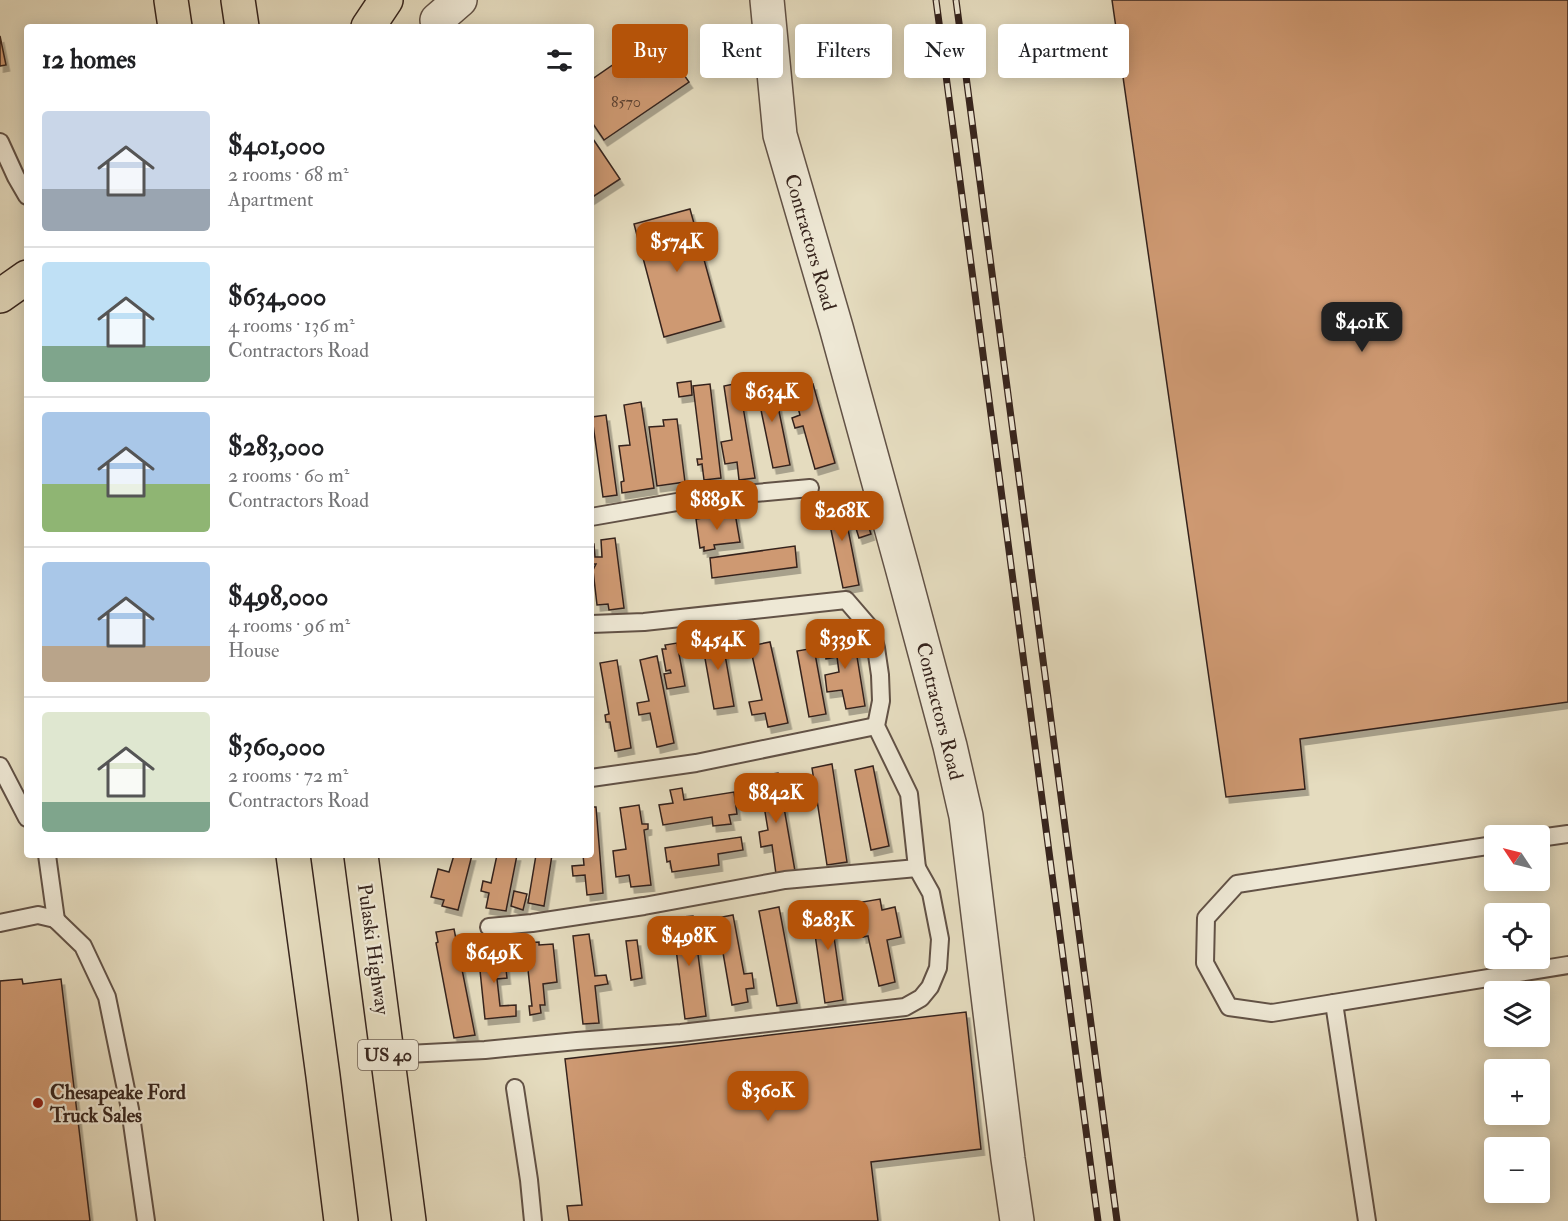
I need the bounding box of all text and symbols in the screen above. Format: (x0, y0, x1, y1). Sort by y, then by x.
chip: Buy (612, 24, 688, 78)
chip: Rent (700, 24, 783, 78)
chip: Filters (795, 24, 892, 78)
chip: New (904, 24, 986, 78)
chip: Apartment (998, 24, 1129, 78)
text: 12 homes (42, 44, 136, 76)
icon: filters (543, 44, 576, 77)
house number: 8570 (611, 92, 641, 112)
text: $401,000 (228, 130, 325, 162)
icon: home (90, 135, 162, 207)
text: 2 rooms · 68 m² (228, 162, 349, 187)
street label: Contractors Road (779, 171, 842, 314)
text: Apartment (228, 187, 313, 212)
pin: $574K (635, 222, 719, 273)
text: $574K (650, 229, 704, 254)
text: $634,000 (228, 281, 326, 313)
icon: home (90, 286, 162, 358)
pin: $401K (1320, 302, 1404, 353)
text: $401K (1335, 309, 1389, 334)
text: 4 rooms · 136 m² (228, 313, 355, 338)
text: Contractors Road (228, 338, 369, 363)
pin: $634K (730, 372, 814, 423)
text: $634K (745, 379, 799, 404)
text: $283,000 (228, 431, 324, 463)
icon: home (90, 436, 162, 508)
text: 2 rooms · 60 m² (228, 463, 349, 488)
pin: $889K (675, 480, 759, 531)
text: $889K (690, 487, 744, 512)
text: Contractors Road (228, 488, 369, 513)
pin: $268K (800, 491, 884, 542)
text: $268K (815, 498, 869, 523)
text: $498,000 (228, 581, 328, 613)
icon: home (90, 586, 162, 658)
text: 4 rooms · 96 m² (228, 613, 350, 638)
pin: $339K (803, 619, 887, 670)
pin: $454K (676, 620, 760, 671)
text: $339K (820, 626, 870, 651)
text: $454K (690, 627, 746, 652)
text: House (228, 638, 279, 663)
street label: Contractors Road (910, 640, 969, 783)
text: $360,000 (228, 731, 325, 763)
icon: home (90, 736, 162, 808)
text: 2 rooms · 72 m² (228, 763, 348, 788)
pin: $842K (734, 773, 818, 824)
text: $842K (748, 780, 804, 805)
text: Contractors Road (228, 788, 369, 813)
north arrow (1484, 825, 1550, 891)
map controls (1484, 825, 1550, 1203)
street label: Pulaski Highway (352, 882, 395, 1017)
pin: $283K (786, 900, 870, 951)
button: locate (1484, 903, 1550, 969)
text: $283K (802, 907, 854, 932)
pin: $498K (647, 916, 731, 967)
text: $498K (661, 923, 717, 948)
pin: $649K (452, 933, 536, 984)
text: $649K (466, 940, 522, 965)
button: layers (1484, 981, 1550, 1047)
road number: US 40 (358, 1040, 418, 1070)
button: + (1484, 1059, 1550, 1125)
pin: $360K (726, 1071, 810, 1122)
text: $360K (741, 1078, 795, 1103)
place label: Chesapeake Ford Truck Sales (49, 1080, 186, 1128)
marker: Chesapeake Ford Truck Sales (31, 1096, 45, 1110)
button: − (1484, 1137, 1550, 1203)

